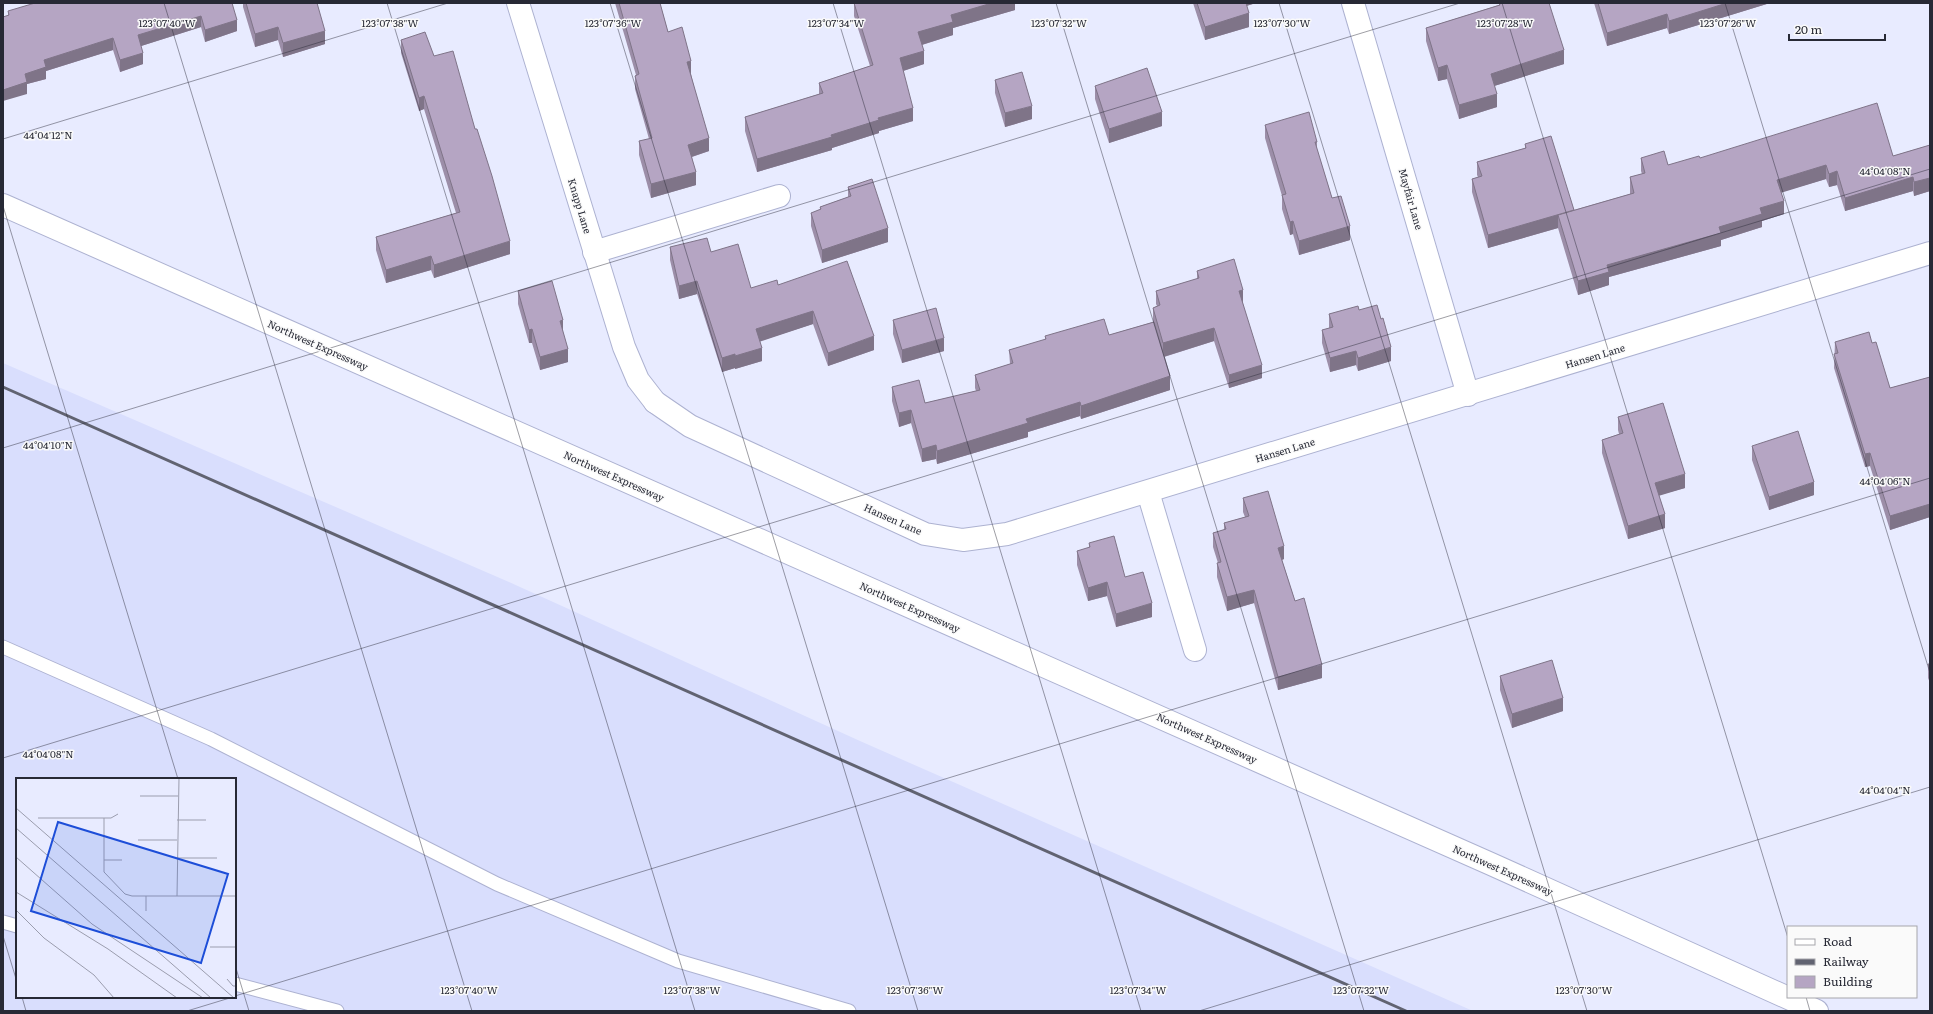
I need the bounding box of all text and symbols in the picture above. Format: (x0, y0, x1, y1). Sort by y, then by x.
text: 123°07'40"W (138, 15, 196, 30)
text: 123°07'38"W (362, 15, 418, 30)
text: 123°07'36"W (585, 15, 641, 30)
text: 123°07'34"W (808, 15, 864, 30)
text: 123°07'32"W (1031, 15, 1087, 30)
text: 123°07'30"W (1253, 15, 1311, 30)
text: 123°07'28"W (1477, 15, 1533, 30)
text: 123°07'26"W (1700, 15, 1756, 30)
scale bar (1789, 16, 1885, 42)
text: 20 m (1795, 20, 1822, 38)
text: 44°04'12"N (23, 127, 73, 142)
text: 44°04'08"N (1859, 163, 1911, 178)
street label: Mayfair Lane (1396, 166, 1427, 231)
street label: Knapp Lane (565, 176, 596, 235)
street label: Northwest Expressway (266, 316, 371, 374)
street label: Hansen Lane (1563, 339, 1627, 372)
street label: Hansen Lane (1253, 433, 1317, 466)
text: 44°04'10"N (23, 437, 73, 452)
street label: Northwest Expressway (562, 447, 667, 505)
text: 44°04'06"N (1859, 473, 1911, 488)
street label: Hansen Lane (862, 499, 925, 538)
street label: Northwest Expressway (858, 578, 963, 636)
street label: Northwest Expressway (1155, 709, 1260, 767)
text: 44°04'08"N (22, 746, 74, 761)
inset map (16, 778, 236, 998)
text: 44°04'04"N (1859, 782, 1911, 797)
street label: Northwest Expressway (1451, 841, 1556, 899)
legend (1787, 926, 1917, 998)
text: Road (1823, 932, 1853, 950)
text: Railway (1823, 952, 1869, 970)
text: Building (1823, 972, 1873, 990)
text: 123°07'40"W (440, 982, 498, 997)
text: 123°07'38"W (664, 982, 720, 997)
text: 123°07'36"W (887, 982, 943, 997)
text: 123°07'34"W (1110, 982, 1166, 997)
text: 123°07'32"W (1333, 982, 1389, 997)
text: 123°07'30"W (1555, 982, 1613, 997)

